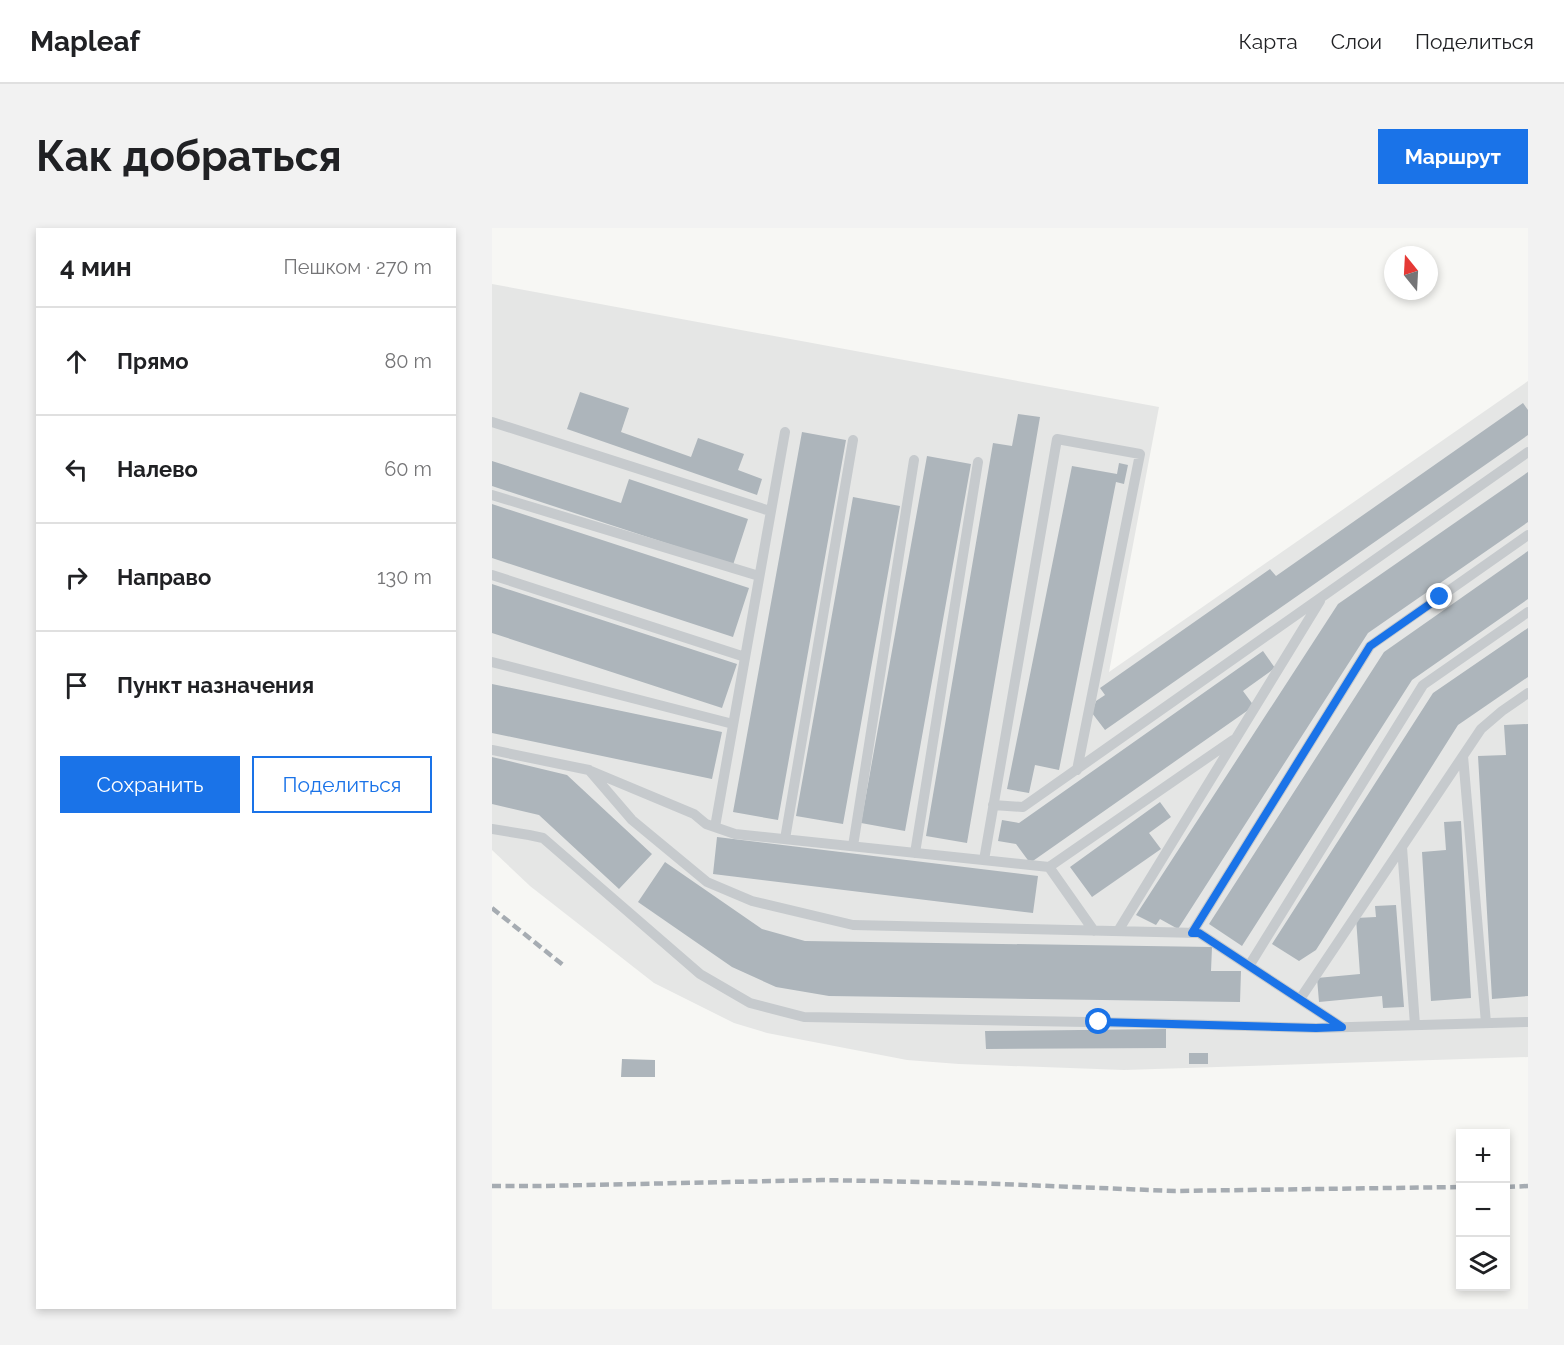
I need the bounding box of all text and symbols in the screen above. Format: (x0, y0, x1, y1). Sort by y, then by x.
text: Mapleaf (30, 25, 140, 58)
text: Карта (1239, 29, 1298, 54)
text: Слои (1331, 29, 1382, 54)
text: Поделиться (1415, 29, 1534, 54)
button: Маршрут (1378, 129, 1528, 184)
text: Как добраться (36, 132, 342, 181)
north arrow (1384, 246, 1438, 300)
text: 4 мин (60, 252, 132, 282)
text: Пешком · 270 m (284, 255, 432, 279)
icon: ahead (60, 345, 93, 378)
text: Прямо (117, 348, 189, 374)
text: 80 m (384, 349, 432, 373)
icon: left (60, 453, 93, 486)
text: Налево (117, 456, 198, 482)
text: 60 m (384, 457, 432, 481)
icon: right (60, 561, 93, 594)
text: Направо (117, 564, 211, 590)
text: 130 m (377, 565, 432, 589)
route end (1426, 583, 1452, 609)
icon: arrive (60, 669, 93, 702)
text: Пункт назначения (117, 672, 314, 698)
button: Сохранить (60, 756, 240, 813)
button: Поделиться (252, 756, 432, 813)
route start (1085, 1008, 1111, 1034)
map controls (1456, 1129, 1510, 1291)
button: + (1456, 1129, 1510, 1183)
button: − (1456, 1183, 1510, 1237)
button: layers (1456, 1237, 1510, 1291)

